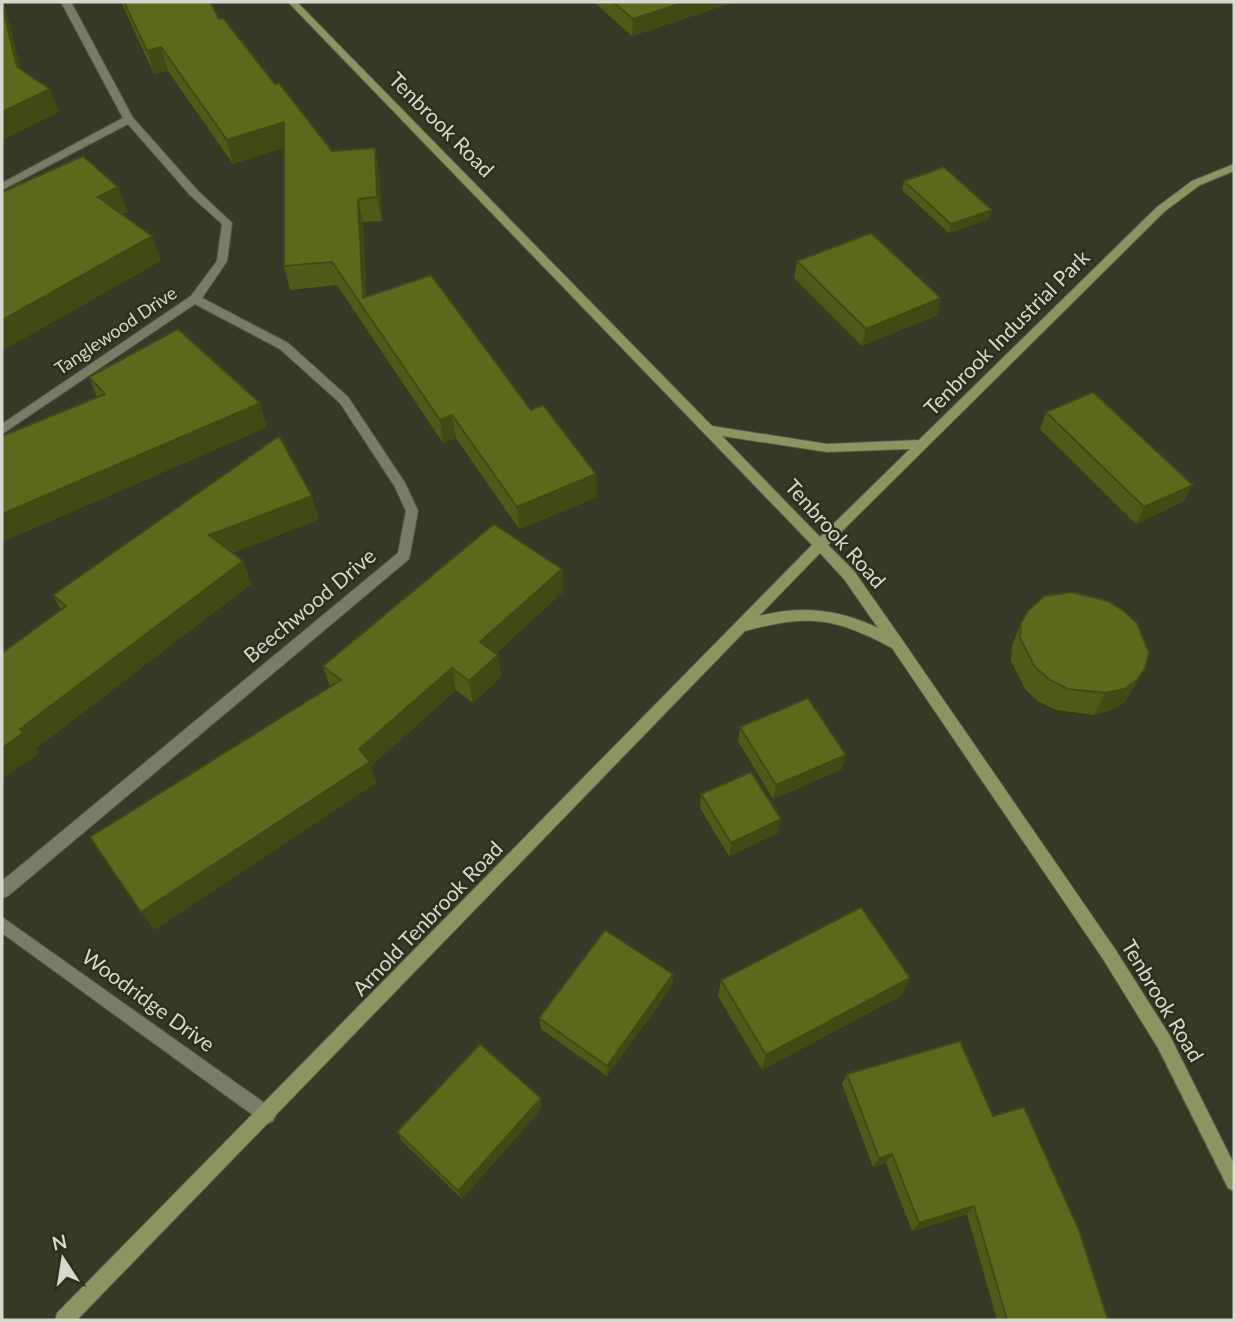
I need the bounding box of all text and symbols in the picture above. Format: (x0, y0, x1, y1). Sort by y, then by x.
street label: Tenbrook Road (384, 66, 500, 182)
street label: Tenbrook Industrial Park (918, 244, 1094, 420)
street label: Tanglewood Drive (50, 281, 181, 379)
street label: Tenbrook Road (781, 473, 892, 593)
street label: Beechwood Drive (238, 542, 380, 667)
street label: Arnold Tenbrook Road (347, 836, 507, 1000)
street label: Tenbrook Road (1117, 935, 1210, 1066)
street label: Woodridge Drive (78, 943, 220, 1056)
north arrow (28, 1224, 98, 1294)
text: N (50, 1229, 69, 1255)

